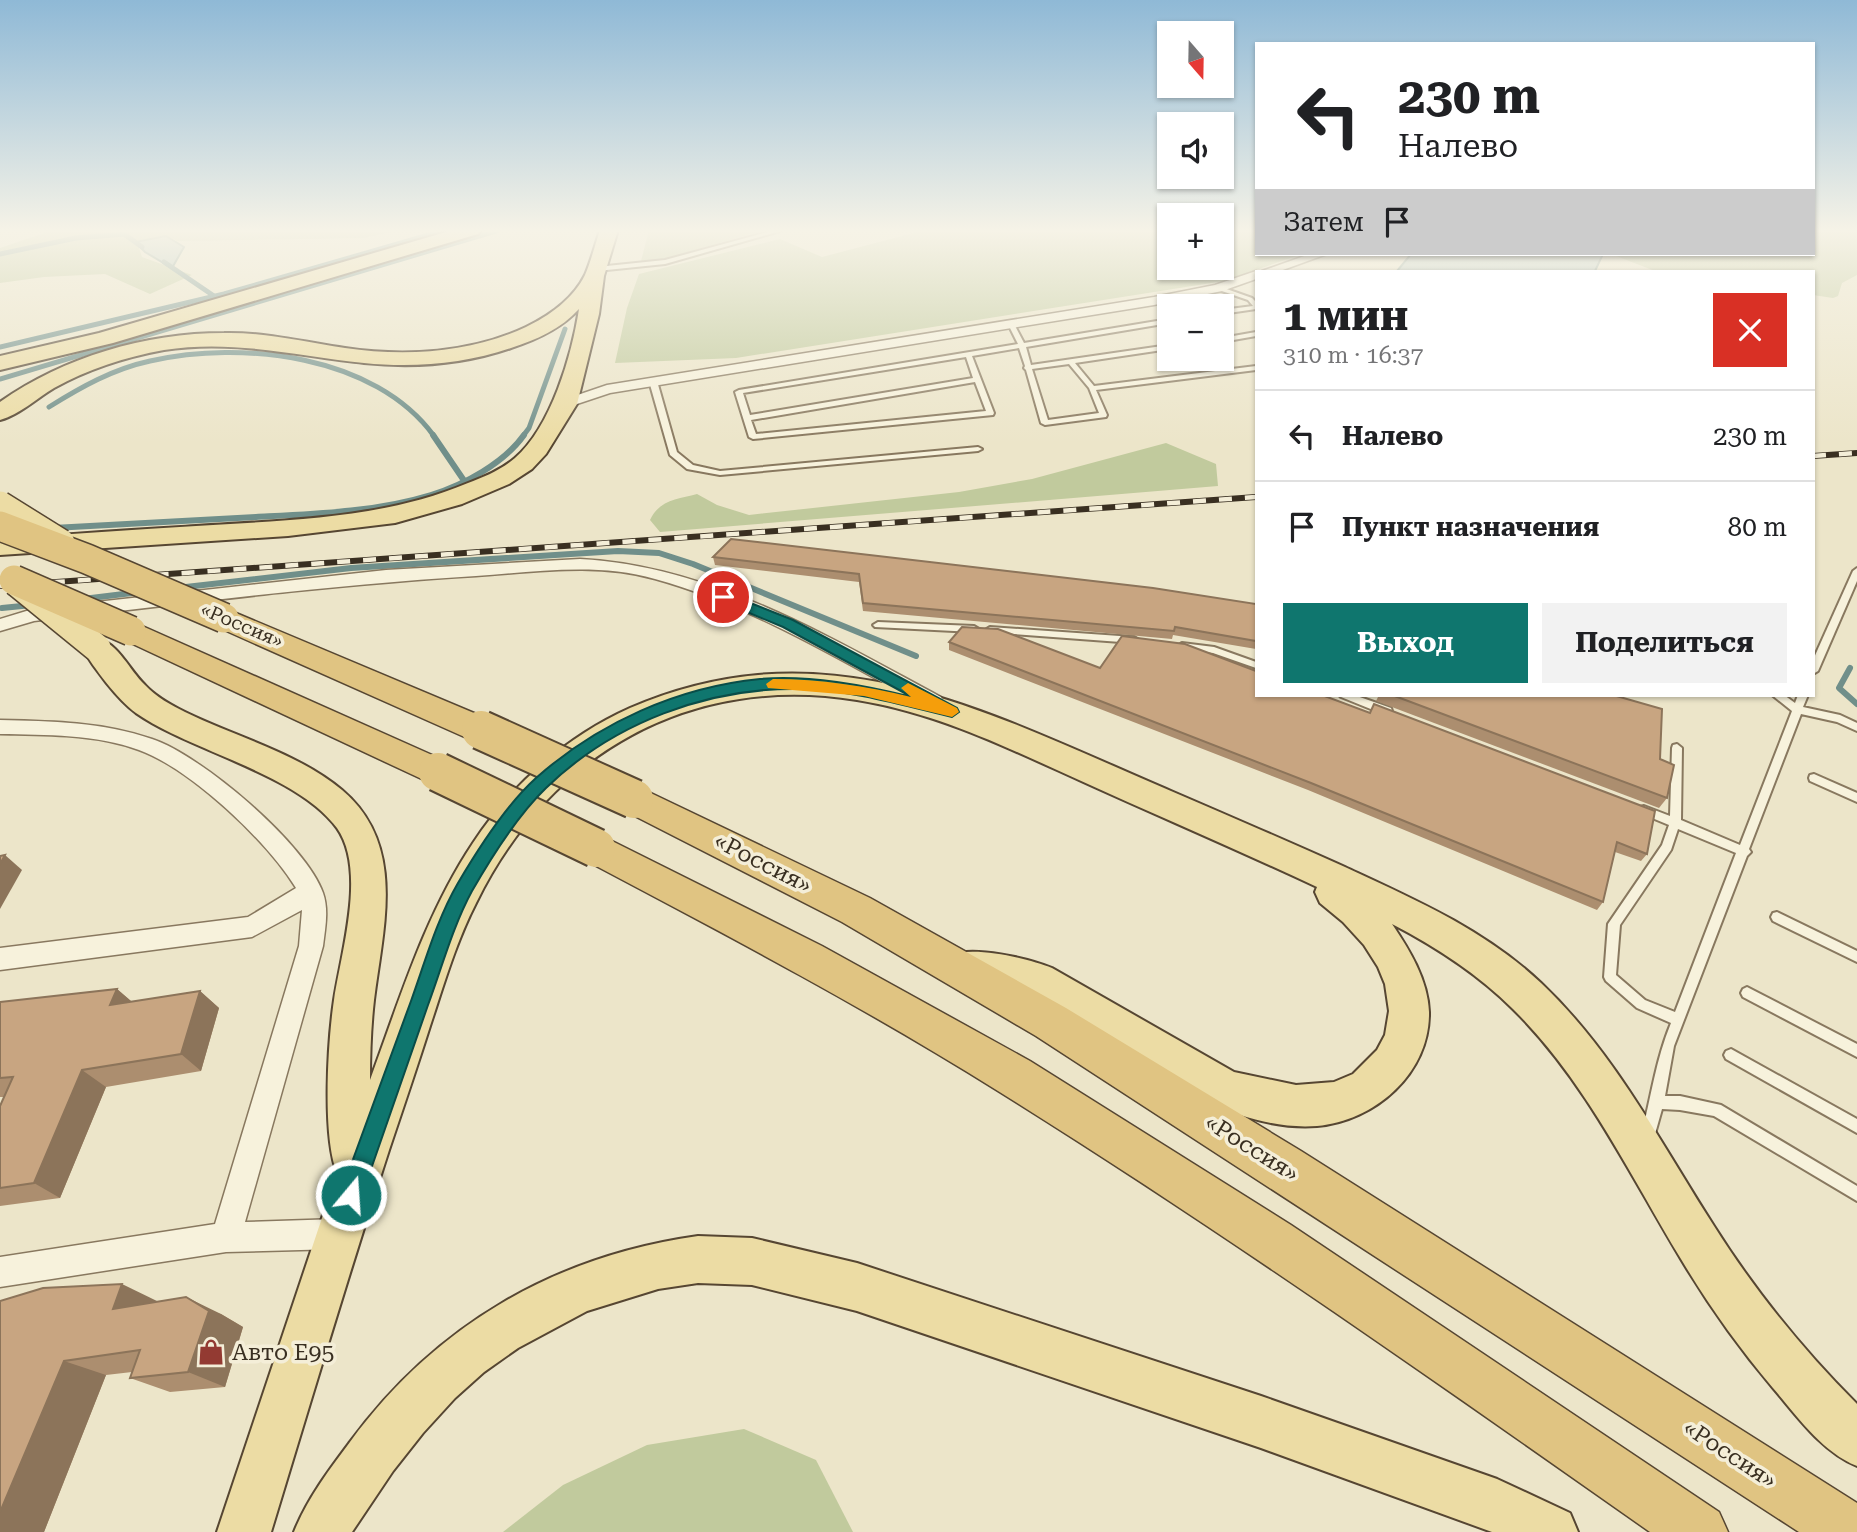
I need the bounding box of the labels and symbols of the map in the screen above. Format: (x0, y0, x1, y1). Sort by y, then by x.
north arrow (1157, 21, 1234, 98)
pin (693, 567, 753, 627)
street label: «Россия» (198, 597, 286, 653)
street label: «Россия» (710, 827, 816, 899)
street label: «Россия» (1200, 1109, 1304, 1187)
position arrow (314, 1158, 388, 1232)
shop icon: Авто E95 (196, 1337, 226, 1367)
place label: Авто E95 (232, 1339, 334, 1366)
street label: «Россия» (1679, 1414, 1781, 1494)

